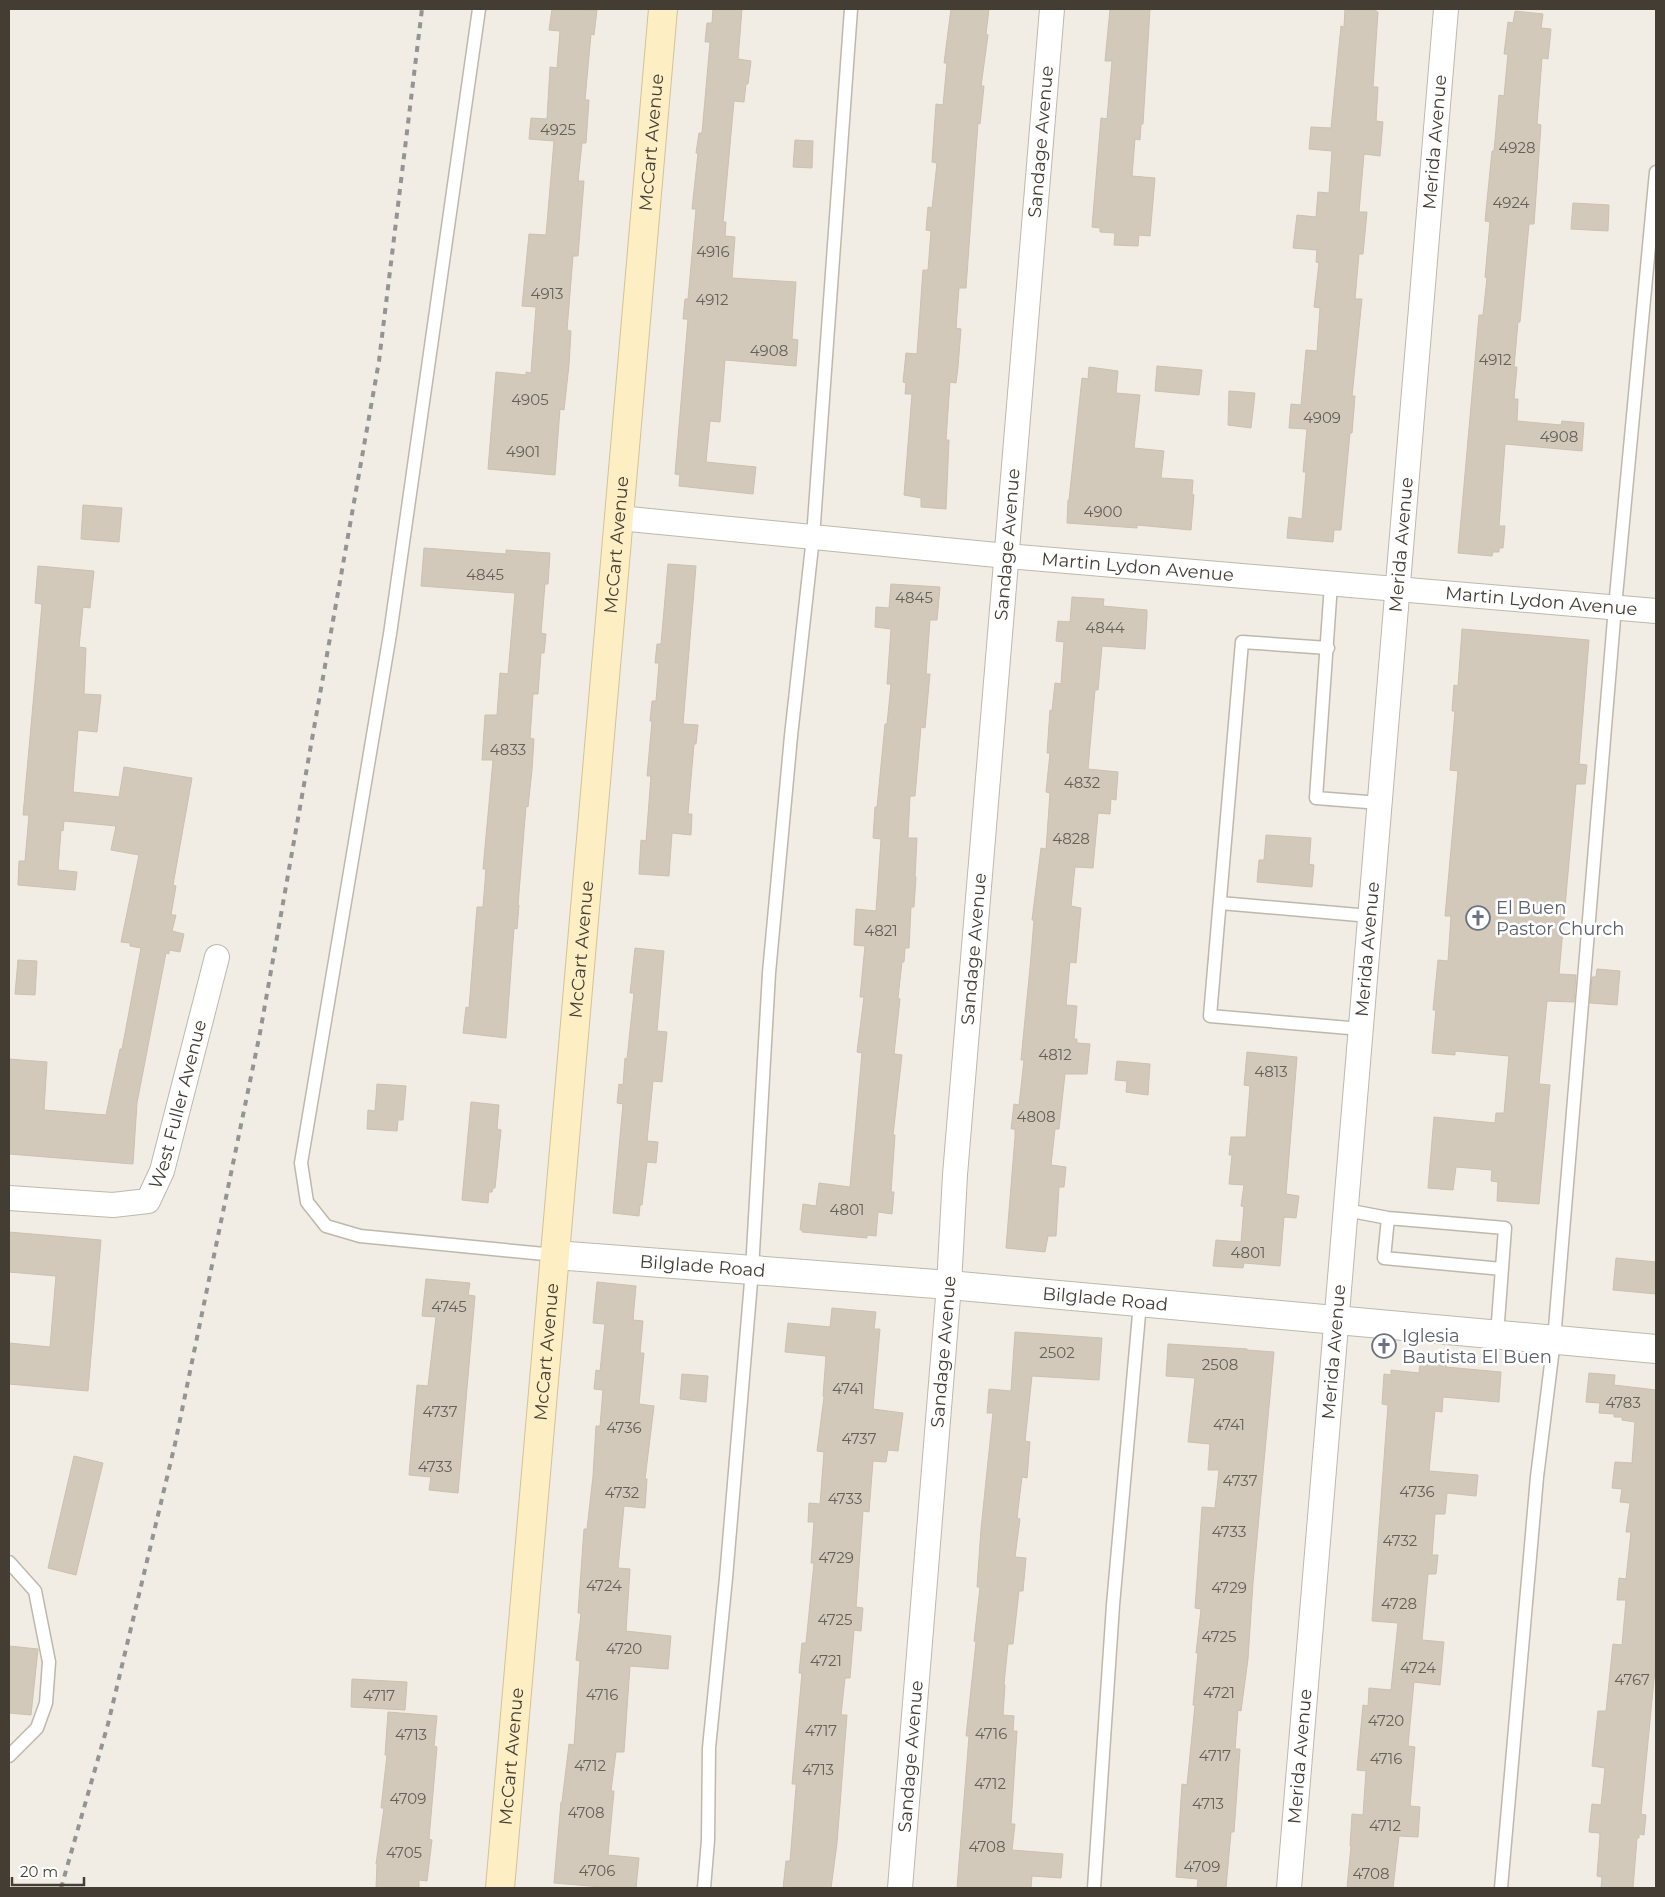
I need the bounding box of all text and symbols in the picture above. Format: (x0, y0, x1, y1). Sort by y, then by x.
street label: Sandage Avenue (1024, 65, 1058, 219)
street label: McCart Avenue (634, 73, 668, 212)
street label: Merida Avenue (1418, 74, 1451, 211)
house number: 4925 (540, 120, 576, 139)
house number: 4928 (1498, 138, 1536, 157)
house number: 4924 (1492, 193, 1530, 212)
house number: 4916 (696, 242, 730, 261)
house number: 4913 (531, 284, 563, 303)
house number: 4912 (696, 290, 728, 309)
house number: 4908 (750, 341, 788, 360)
house number: 4912 (1479, 350, 1511, 369)
house number: 4905 (511, 390, 549, 409)
house number: 4909 (1303, 408, 1341, 427)
house number: 4908 (1540, 427, 1578, 446)
house number: 4901 (506, 442, 540, 461)
street label: Sandage Avenue (990, 467, 1025, 621)
street label: McCart Avenue (600, 475, 633, 615)
street label: Merida Avenue (1385, 476, 1418, 613)
house number: 4900 (1084, 502, 1122, 521)
street label: Martin Lydon Avenue (1041, 548, 1235, 586)
house number: 4845 (466, 565, 504, 584)
street label: Martin Lydon Avenue (1444, 582, 1638, 620)
house number: 4845 (895, 588, 933, 607)
house number: 4844 (1085, 618, 1125, 637)
house number: 4833 (490, 740, 526, 759)
house number: 4832 (1064, 773, 1100, 792)
house number: 4828 (1052, 829, 1090, 848)
street label: Sandage Avenue (957, 872, 991, 1026)
street label: McCart Avenue (564, 880, 598, 1019)
street label: Merida Avenue (1351, 881, 1384, 1018)
place label: El Buen Pastor Church (1496, 897, 1624, 940)
church icon: El Buen Pastor Church (1465, 905, 1491, 931)
house number: 4821 (864, 921, 898, 940)
street label: West Fuller Avenue (144, 1017, 211, 1193)
house number: 4812 (1038, 1045, 1072, 1064)
house number: 4813 (1254, 1062, 1288, 1081)
house number: 4808 (1016, 1107, 1056, 1126)
house number: 4801 (830, 1200, 864, 1219)
house number: 4801 (1231, 1243, 1265, 1262)
street label: Bilglade Road (639, 1250, 766, 1282)
street label: Sandage Avenue (926, 1275, 960, 1429)
street label: McCart Avenue (530, 1282, 563, 1422)
street label: Bilglade Road (1041, 1283, 1169, 1316)
street label: Merida Avenue (1317, 1283, 1350, 1420)
house number: 4745 (431, 1297, 467, 1316)
place label: Iglesia Bautista El Buen (1402, 1325, 1552, 1368)
church icon: Iglesia Bautista El Buen (1371, 1333, 1397, 1359)
house number: 2502 (1039, 1343, 1075, 1362)
house number: 2508 (1202, 1355, 1238, 1374)
house number: 4741 (832, 1379, 864, 1398)
house number: 4783 (1605, 1393, 1641, 1412)
house number: 4737 (423, 1402, 458, 1421)
house number: 4741 (1213, 1415, 1245, 1434)
house number: 4736 (606, 1418, 642, 1437)
house number: 4737 (842, 1429, 877, 1448)
house number: 4733 (418, 1457, 452, 1476)
house number: 4737 (1223, 1471, 1258, 1490)
house number: 4736 (1399, 1482, 1435, 1501)
house number: 4732 (605, 1483, 639, 1502)
house number: 4733 (828, 1489, 862, 1508)
house number: 4733 (1212, 1522, 1246, 1541)
house number: 4732 (1383, 1531, 1417, 1550)
house number: 4729 (818, 1548, 854, 1567)
house number: 4724 (586, 1576, 622, 1595)
house number: 4729 (1211, 1578, 1247, 1597)
house number: 4728 (1381, 1594, 1417, 1613)
house number: 4725 (817, 1610, 853, 1629)
house number: 4725 (1201, 1627, 1237, 1646)
house number: 4720 (606, 1639, 642, 1658)
house number: 4721 (810, 1651, 842, 1670)
house number: 4724 (1400, 1658, 1436, 1677)
house number: 4767 (1614, 1670, 1650, 1689)
street label: Sandage Avenue (894, 1679, 928, 1833)
house number: 4721 (1203, 1683, 1235, 1702)
house number: 4716 (586, 1685, 618, 1704)
house number: 4717 (363, 1686, 395, 1705)
street label: McCart Avenue (494, 1687, 528, 1826)
street label: Merida Avenue (1283, 1688, 1317, 1825)
house number: 4720 (1368, 1711, 1404, 1730)
house number: 4717 (805, 1721, 837, 1740)
house number: 4716 (975, 1724, 1007, 1743)
house number: 4713 (395, 1725, 427, 1744)
house number: 4717 (1199, 1746, 1231, 1765)
house number: 4716 (1370, 1749, 1402, 1768)
house number: 4712 (574, 1756, 606, 1775)
house number: 4713 (802, 1760, 834, 1779)
house number: 4712 (974, 1774, 1006, 1793)
house number: 4709 (390, 1789, 426, 1808)
house number: 4713 (1192, 1794, 1224, 1813)
house number: 4708 (567, 1803, 605, 1822)
house number: 4712 (1369, 1816, 1401, 1835)
house number: 4708 (968, 1837, 1006, 1856)
house number: 4705 (386, 1843, 422, 1862)
scale bar (12, 1854, 85, 1886)
house number: 4709 (1184, 1857, 1220, 1876)
house number: 4706 (579, 1861, 615, 1880)
text: 20 m (20, 1862, 58, 1881)
house number: 4708 (1352, 1864, 1390, 1883)

